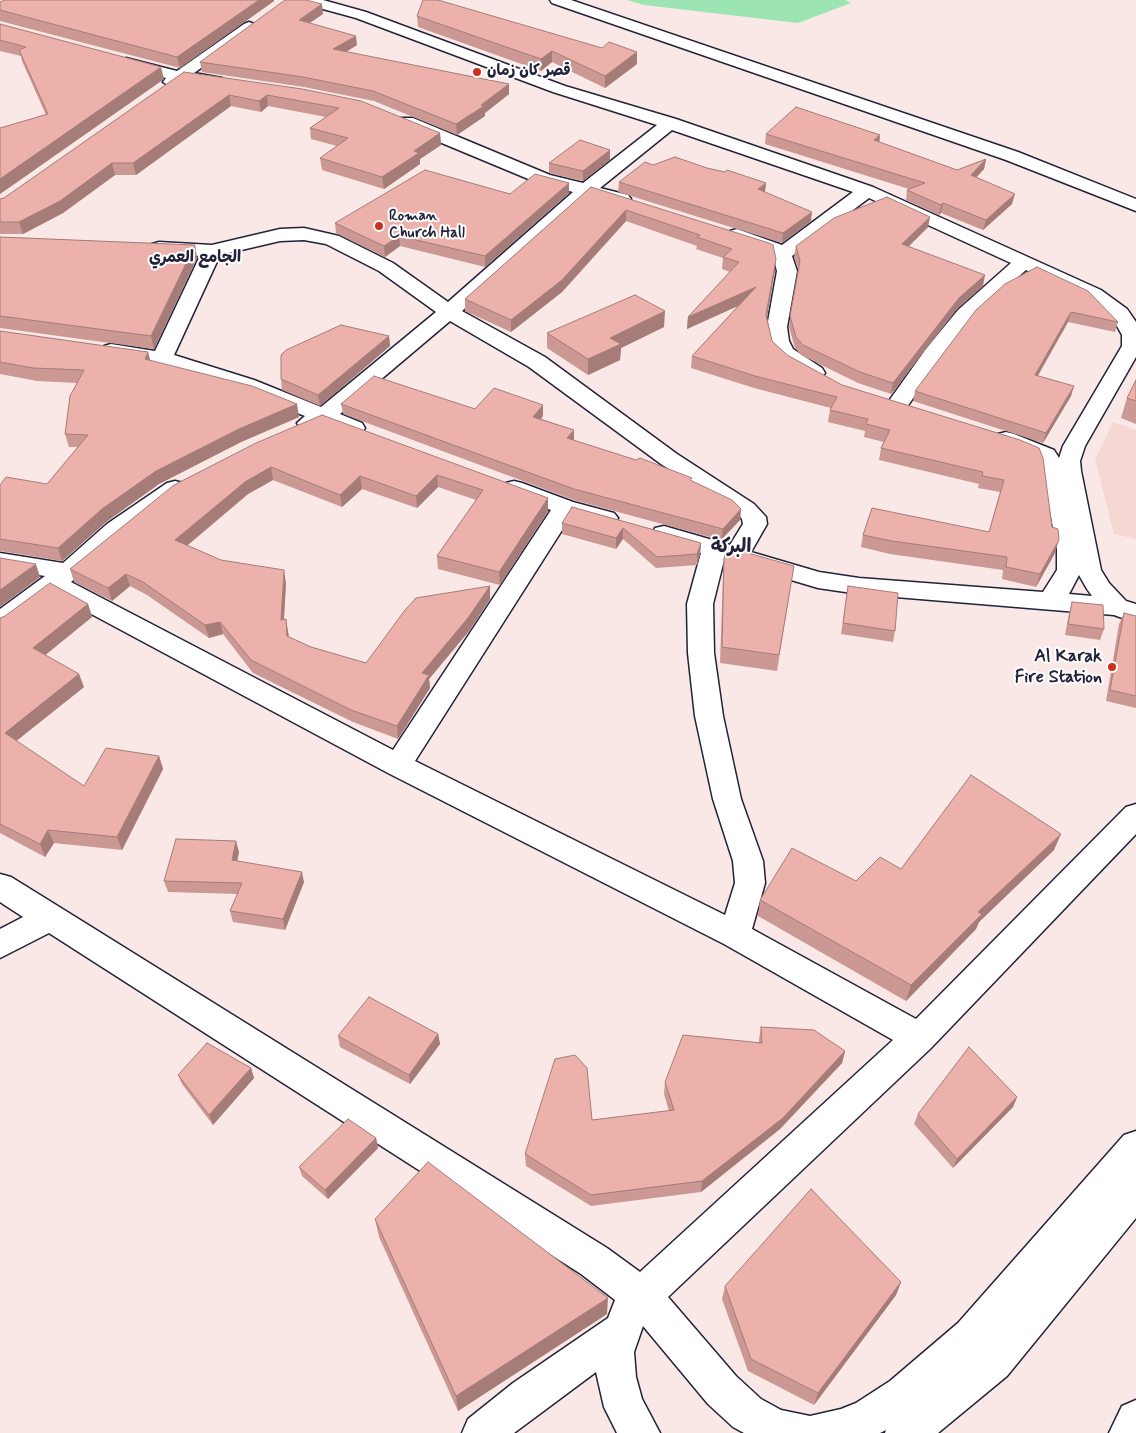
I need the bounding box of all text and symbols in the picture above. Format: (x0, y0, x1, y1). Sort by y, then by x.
place label: قصر كان زمان (487, 63, 570, 81)
marker: قصر كان زمان (471, 66, 483, 78)
place label: Roman Church Hall (389, 208, 465, 243)
marker: Roman Church Hall (373, 220, 385, 232)
district label: الجامع العمري (149, 249, 241, 269)
district label: البركة (711, 537, 751, 559)
place label: Al Karak Fire Station (1015, 646, 1102, 689)
marker: Al Karak Fire Station (1106, 661, 1118, 673)

